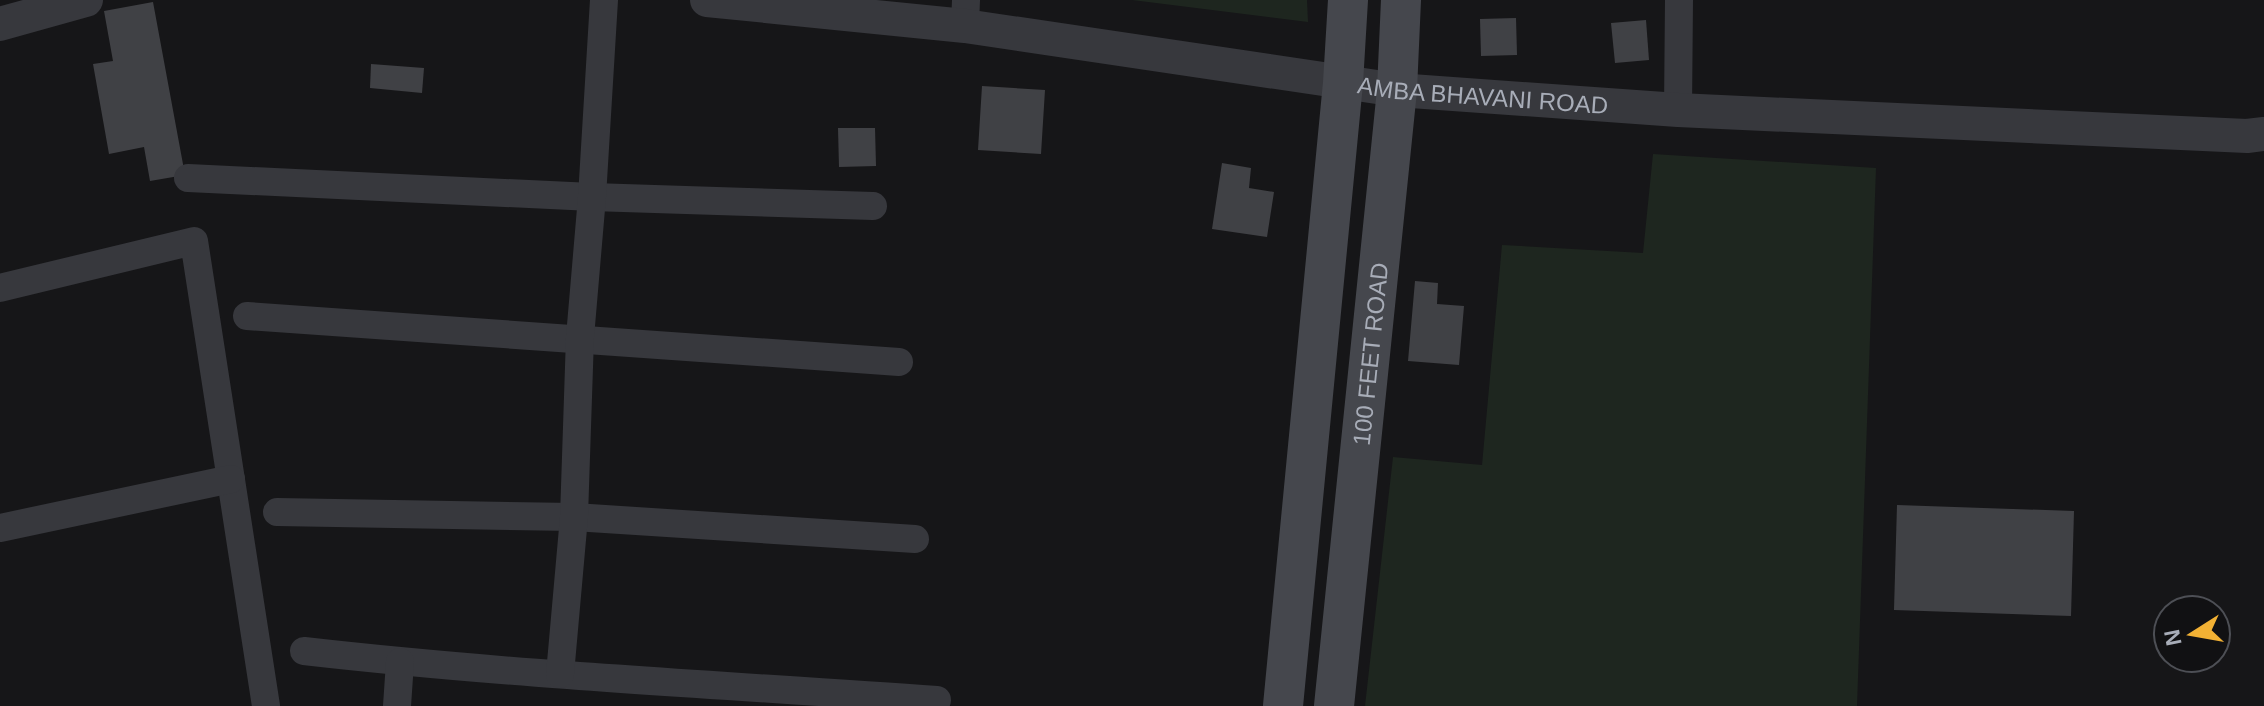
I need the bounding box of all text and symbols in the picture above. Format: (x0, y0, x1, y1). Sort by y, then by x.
street label: AMBA BHAVANI ROAD (1356, 71, 1609, 118)
street label: 100 FEET ROAD (1347, 261, 1393, 447)
north arrow (2152, 594, 2232, 674)
text: N (2159, 628, 2187, 648)

